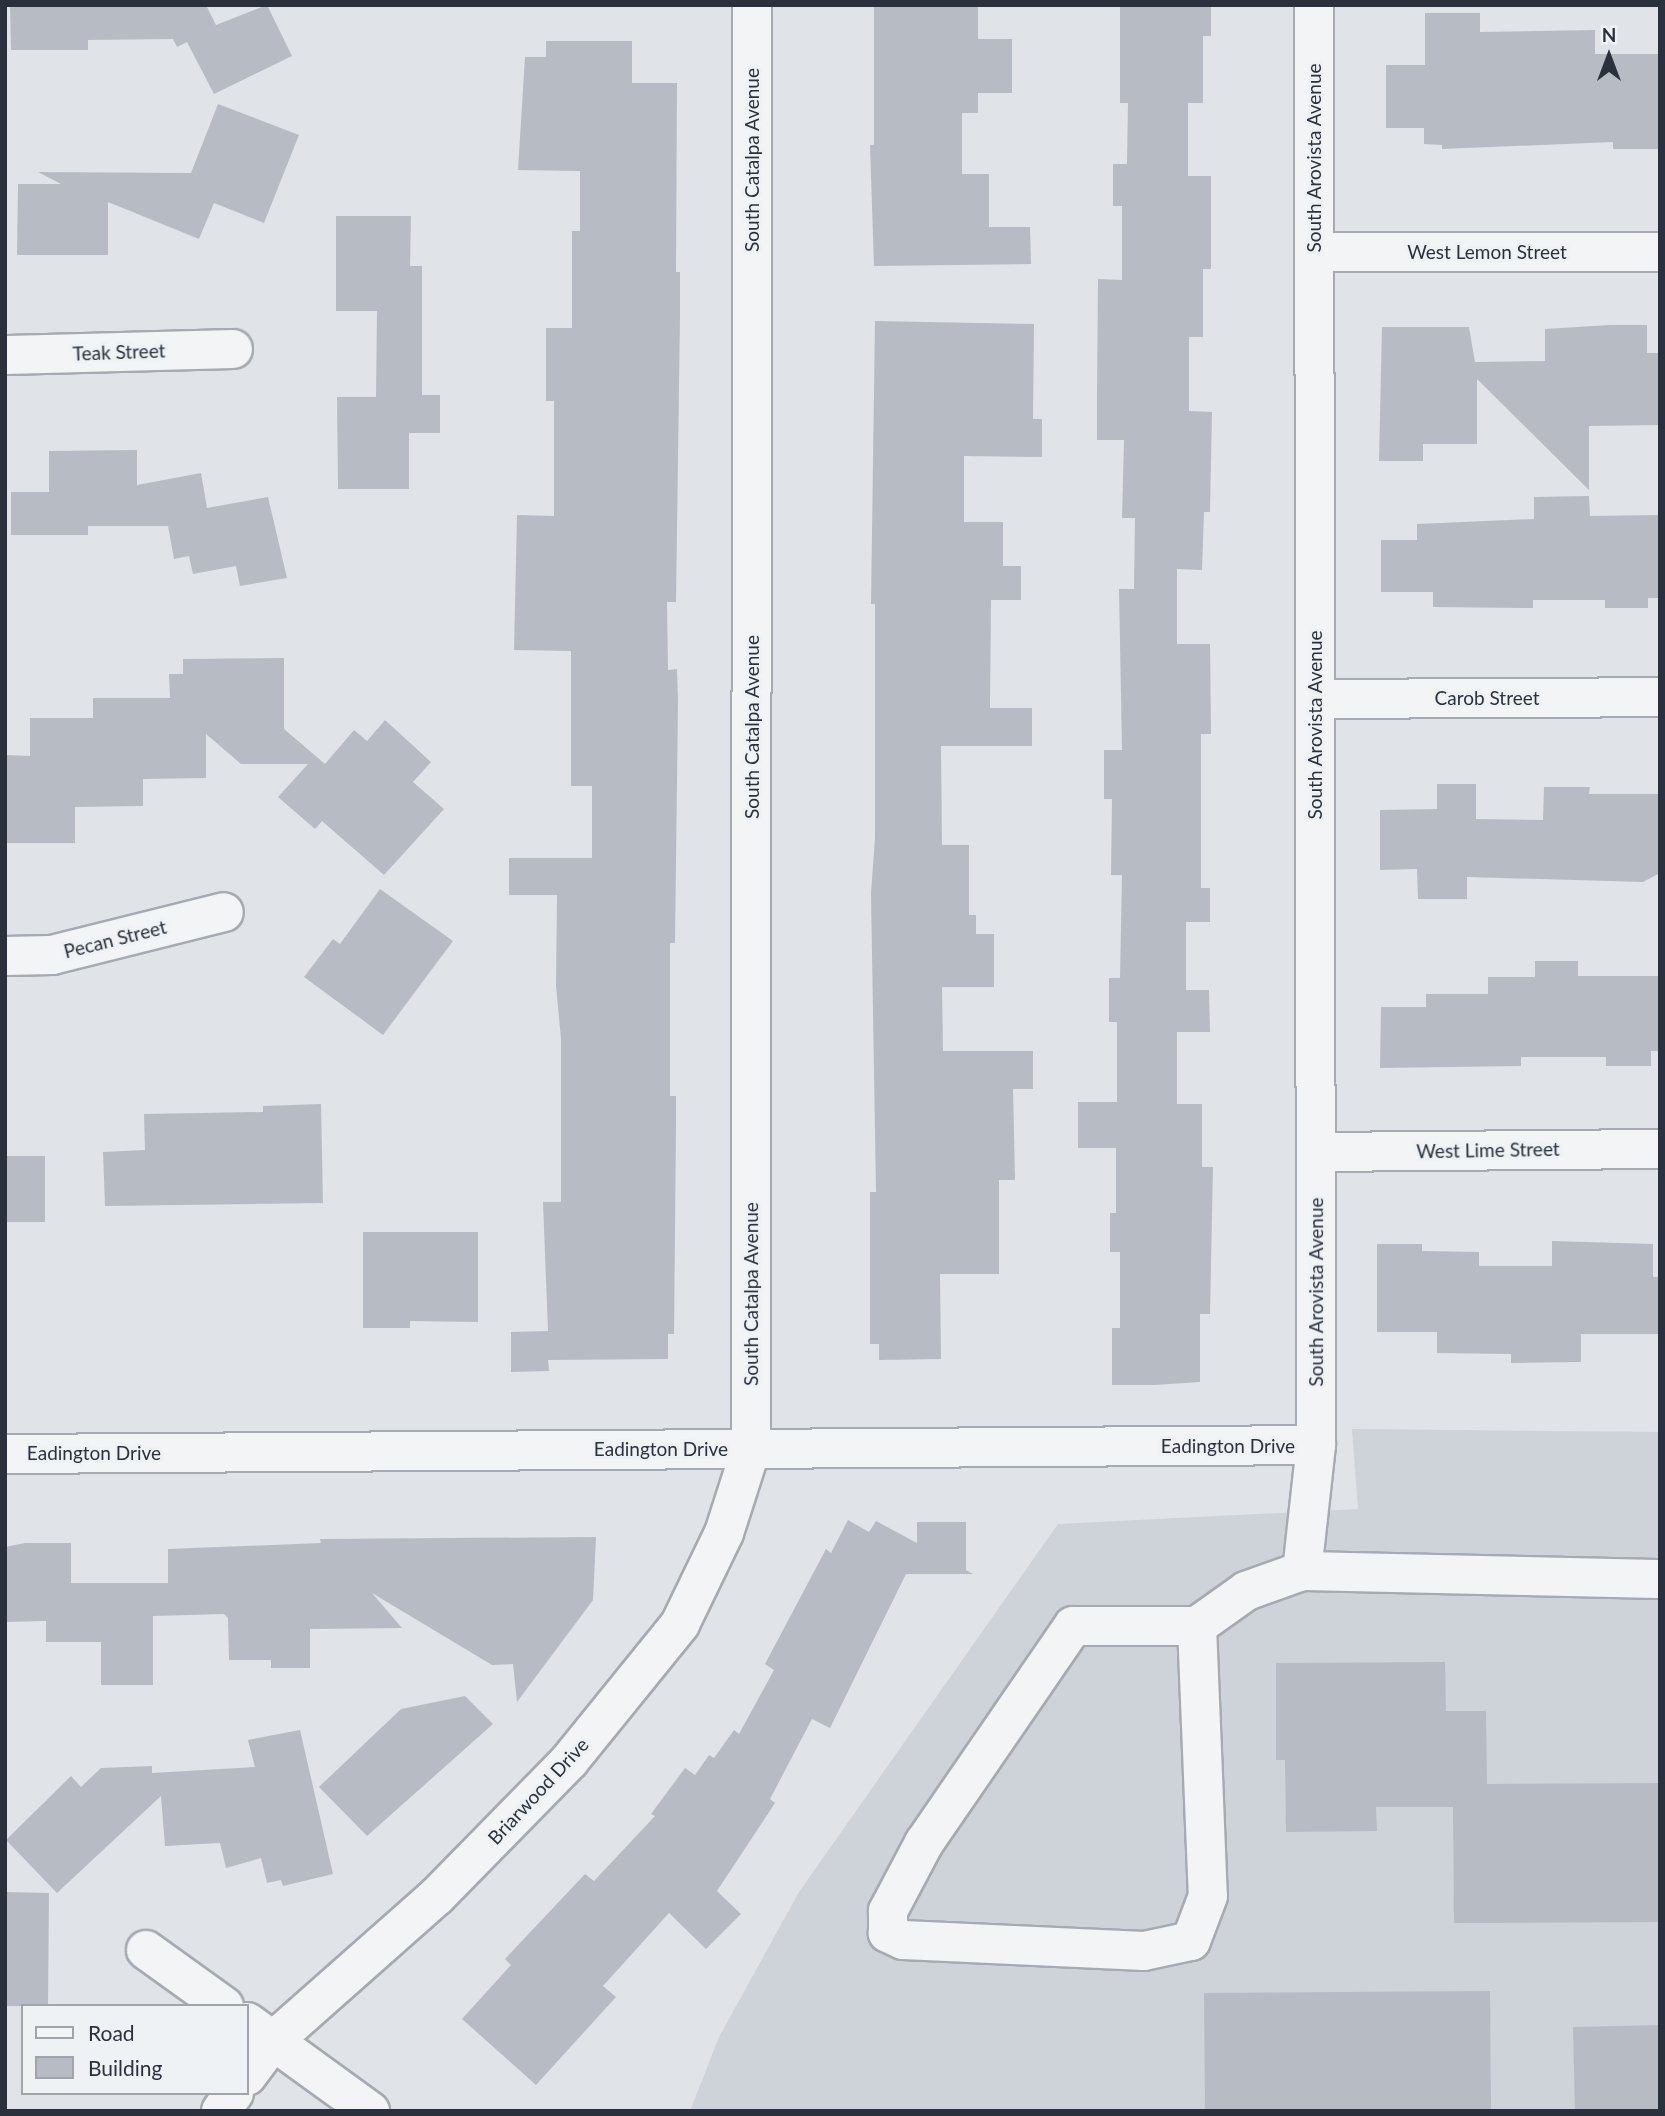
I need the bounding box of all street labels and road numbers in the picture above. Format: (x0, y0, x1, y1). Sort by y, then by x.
street label: South Arovista Avenue (1303, 63, 1325, 253)
street label: South Catalpa Avenue (741, 68, 763, 252)
street label: West Lemon Street (1407, 241, 1567, 263)
street label: Teak Street (72, 339, 166, 365)
street label: South Arovista Avenue (1304, 630, 1326, 820)
street label: South Catalpa Avenue (741, 635, 763, 819)
street label: Carob Street (1435, 687, 1539, 709)
street label: Pecan Street (61, 915, 169, 963)
street label: West Lime Street (1416, 1137, 1560, 1163)
street label: South Arovista Avenue (1305, 1197, 1327, 1387)
street label: South Catalpa Avenue (740, 1202, 762, 1386)
street label: Eadington Drive (1161, 1435, 1295, 1457)
street label: Eadington Drive (594, 1438, 728, 1460)
street label: Eadington Drive (27, 1442, 161, 1464)
street label: Briarwood Drive (483, 1733, 593, 1849)

